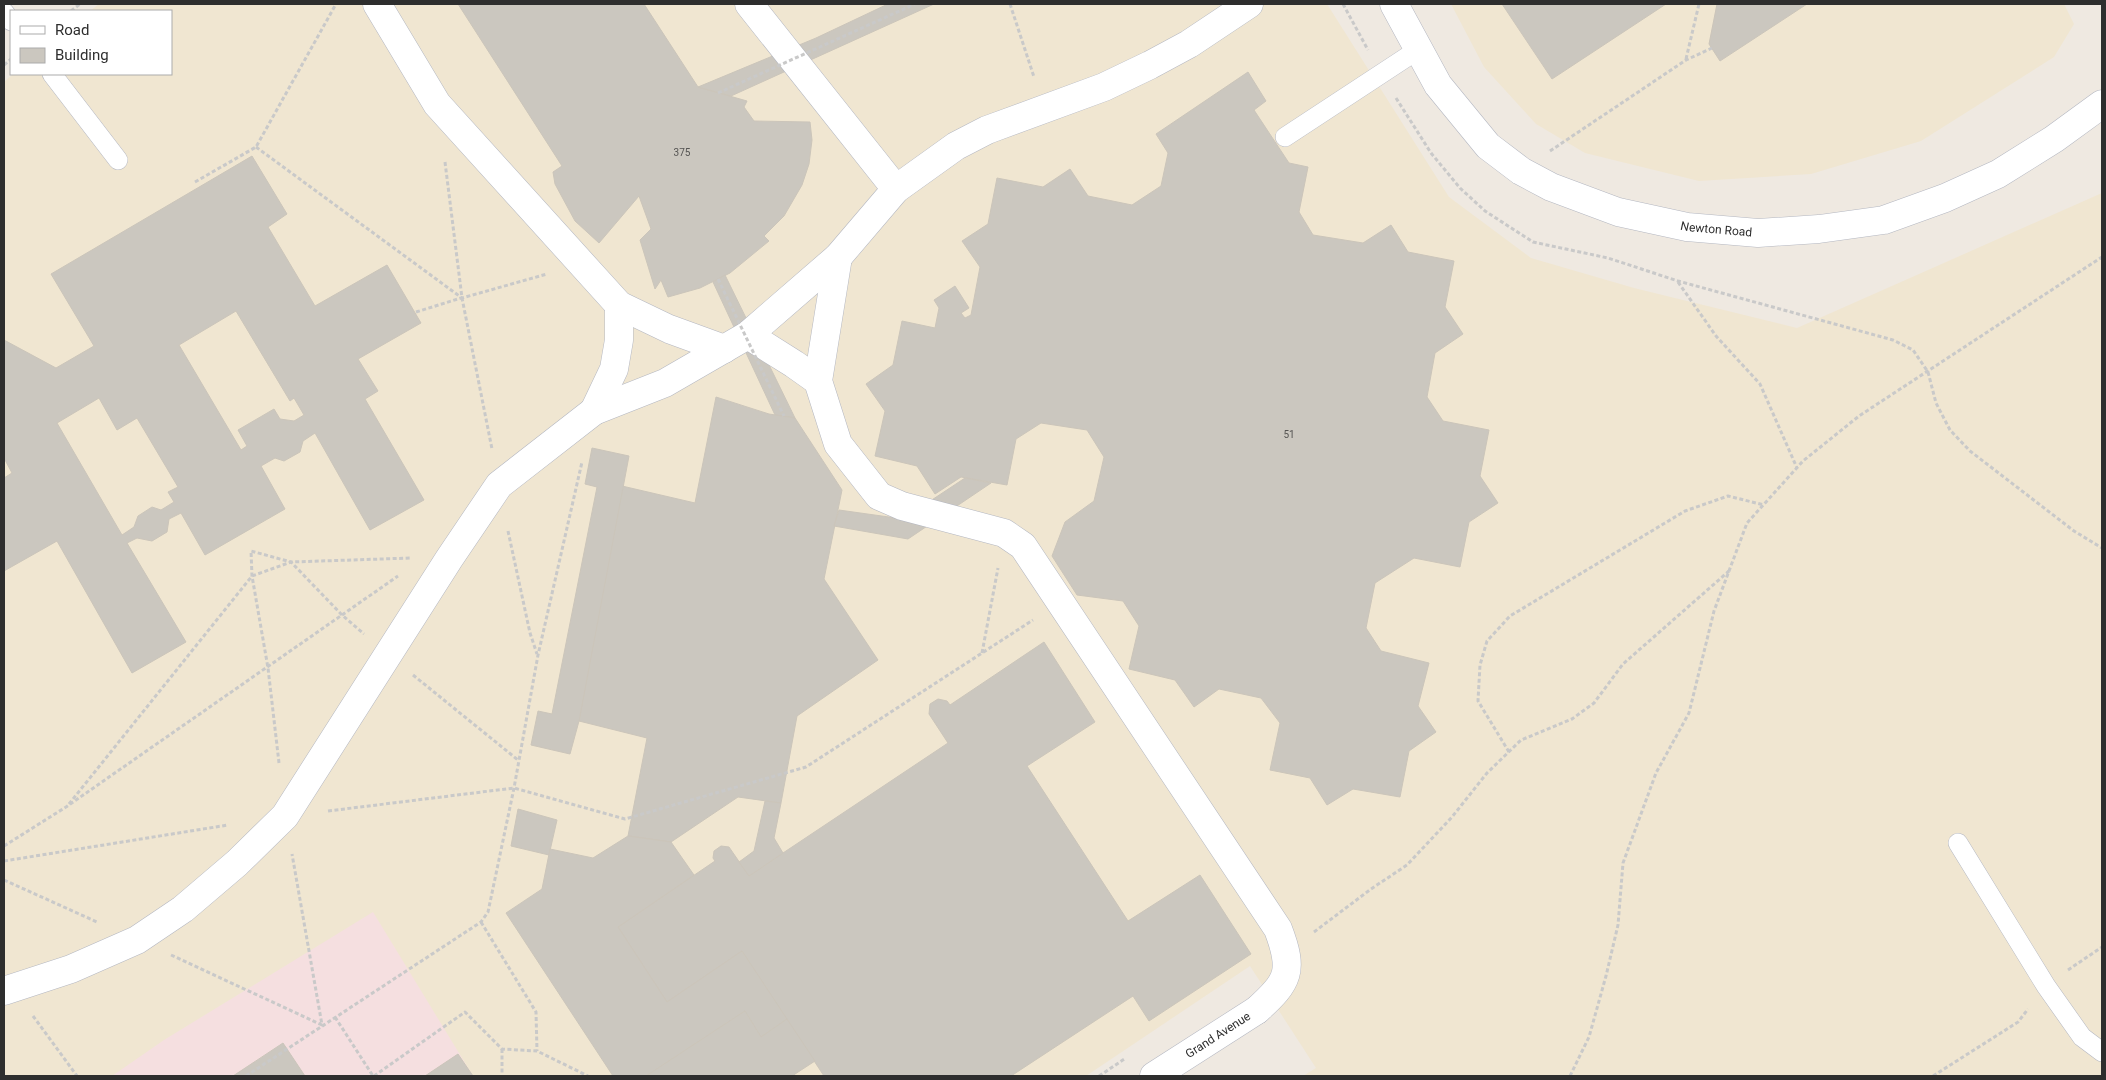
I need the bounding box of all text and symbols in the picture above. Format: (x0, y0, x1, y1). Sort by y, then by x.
legend (10, 10, 172, 75)
text: Road (55, 21, 89, 39)
text: Building (55, 46, 109, 64)
house number: 375 (674, 147, 691, 158)
street label: Newton Road (1679, 219, 1753, 239)
house number: 51 (1283, 429, 1295, 440)
street label: Grand Avenue (1183, 1009, 1253, 1061)

